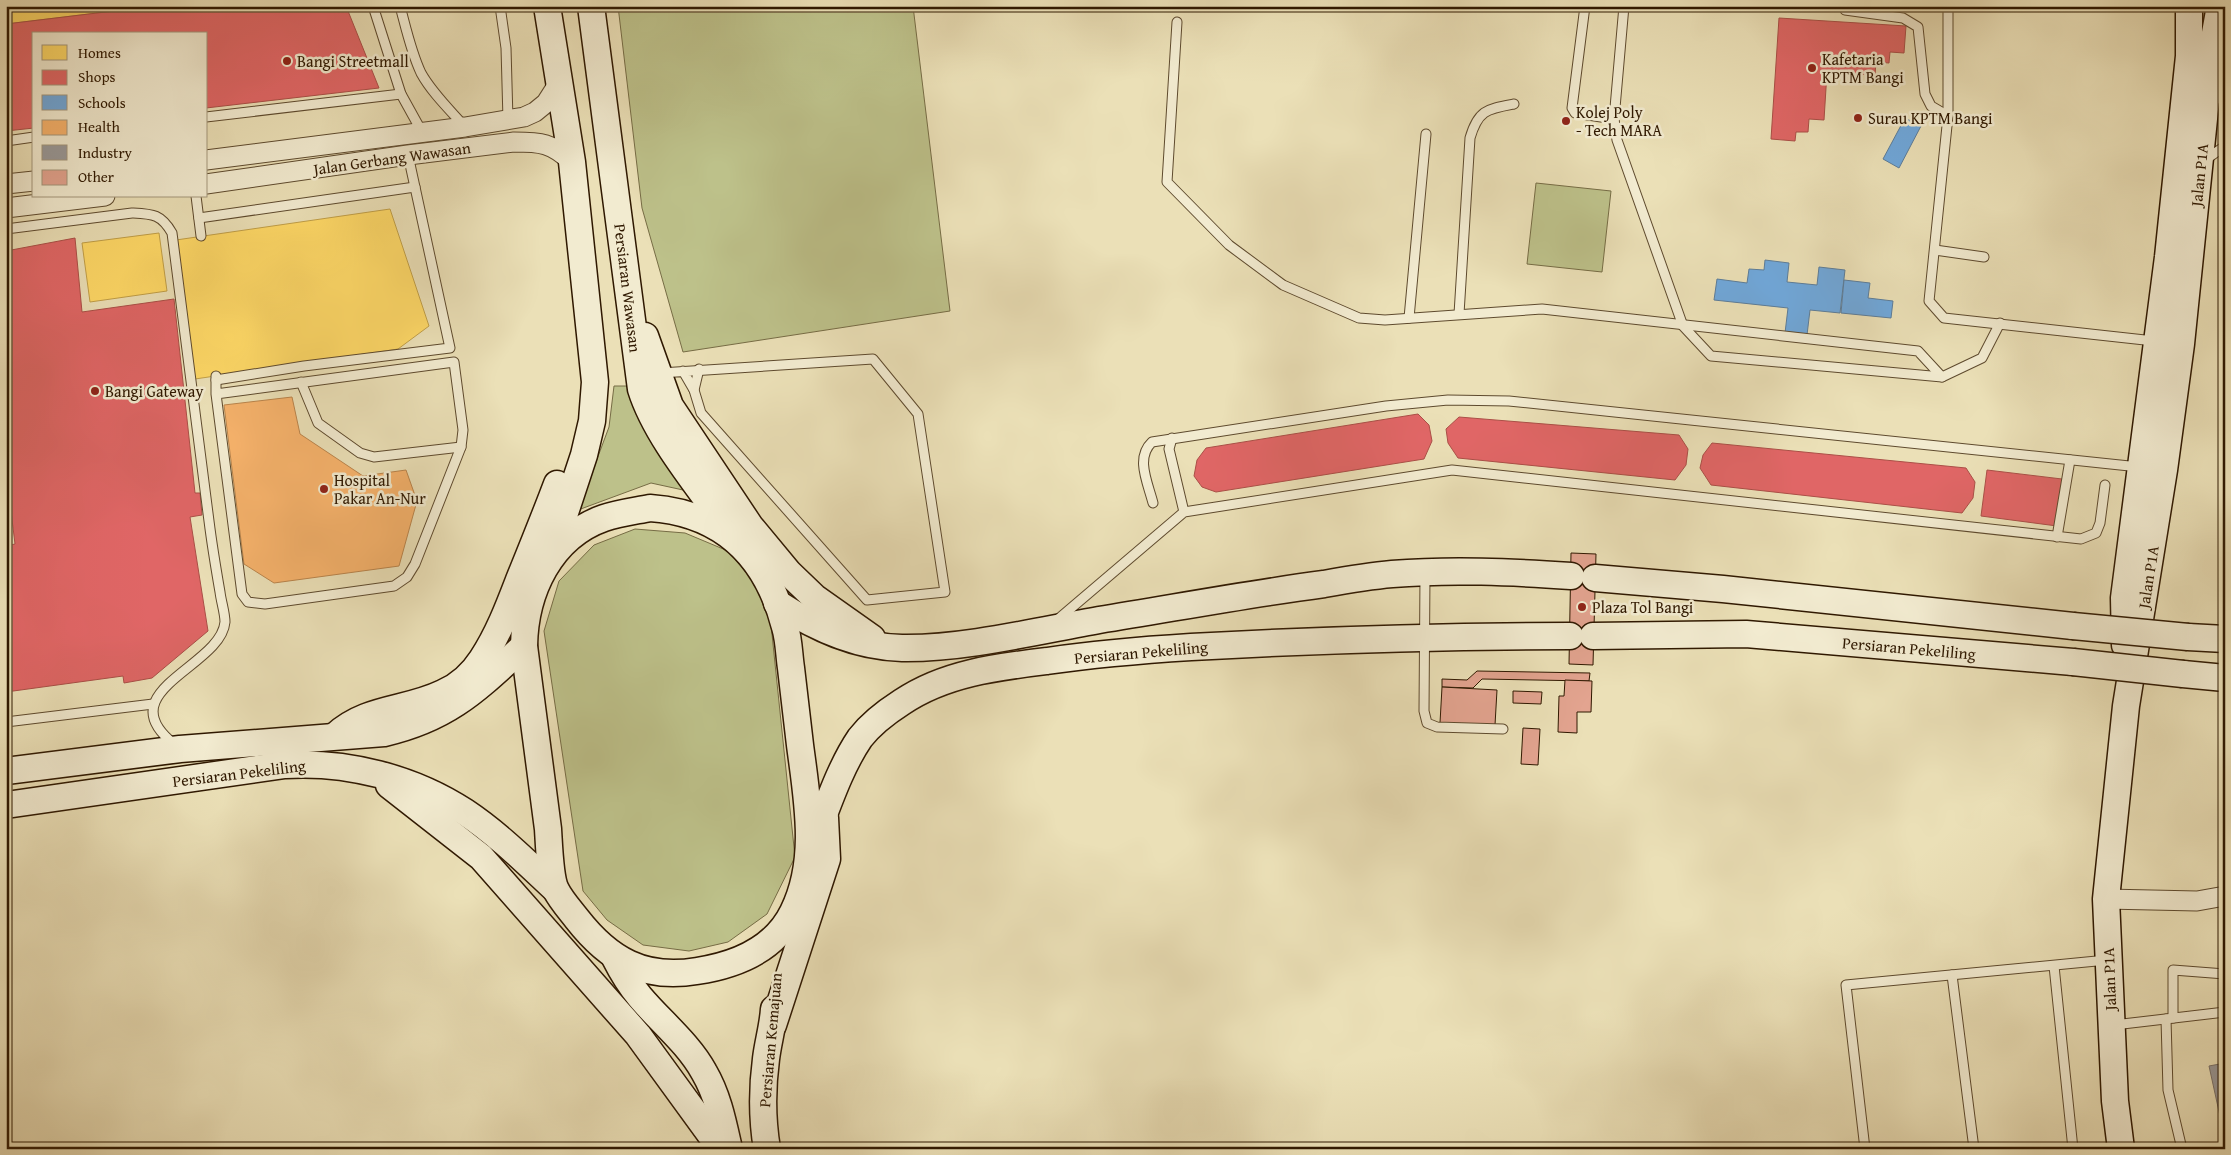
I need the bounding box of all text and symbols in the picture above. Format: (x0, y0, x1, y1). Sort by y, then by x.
legend (32, 32, 208, 198)
text: Homes (78, 42, 121, 63)
place label: Kafetaria KPTM Bangi (1822, 47, 1904, 89)
place label: Bangi Streetmall (297, 49, 409, 73)
marker: Bangi Streetmall (281, 55, 293, 67)
marker: Kafetaria KPTM Bangi (1806, 62, 1818, 74)
text: Shops (78, 66, 115, 87)
text: Schools (78, 92, 126, 113)
place label: Kolej Poly - Tech MARA (1576, 100, 1662, 142)
place label: Surau KPTM Bangi (1868, 106, 1993, 130)
marker: Surau KPTM Bangi (1852, 112, 1864, 124)
marker: Kolej Poly - Tech MARA (1560, 115, 1572, 127)
text: Health (78, 116, 121, 137)
street label: Jalan Gerbang Wawasan (310, 135, 472, 181)
text: Industry (78, 142, 133, 163)
street label: Jalan P1A (2184, 142, 2214, 210)
text: Other (78, 166, 114, 187)
street label: Persiaran Wawasan (608, 222, 648, 354)
place label: Bangi Gateway (105, 379, 203, 403)
marker: Bangi Gateway (89, 385, 101, 397)
place label: Hospital Pakar An-Nur (334, 468, 426, 510)
marker: Hospital Pakar An-Nur (318, 483, 330, 495)
street label: Jalan P1A (2131, 544, 2165, 612)
place label: Plaza Tol Bangi (1592, 595, 1694, 619)
marker: Plaza Tol Bangi (1576, 601, 1588, 613)
street label: Persiaran Pekeliling (1841, 630, 1977, 666)
street label: Persiaran Pekeliling (1073, 634, 1209, 670)
street label: Persiaran Pekeliling (171, 753, 307, 793)
street label: Jalan P1A (2096, 947, 2122, 1013)
street label: Persiaran Kemajuan (752, 972, 788, 1108)

